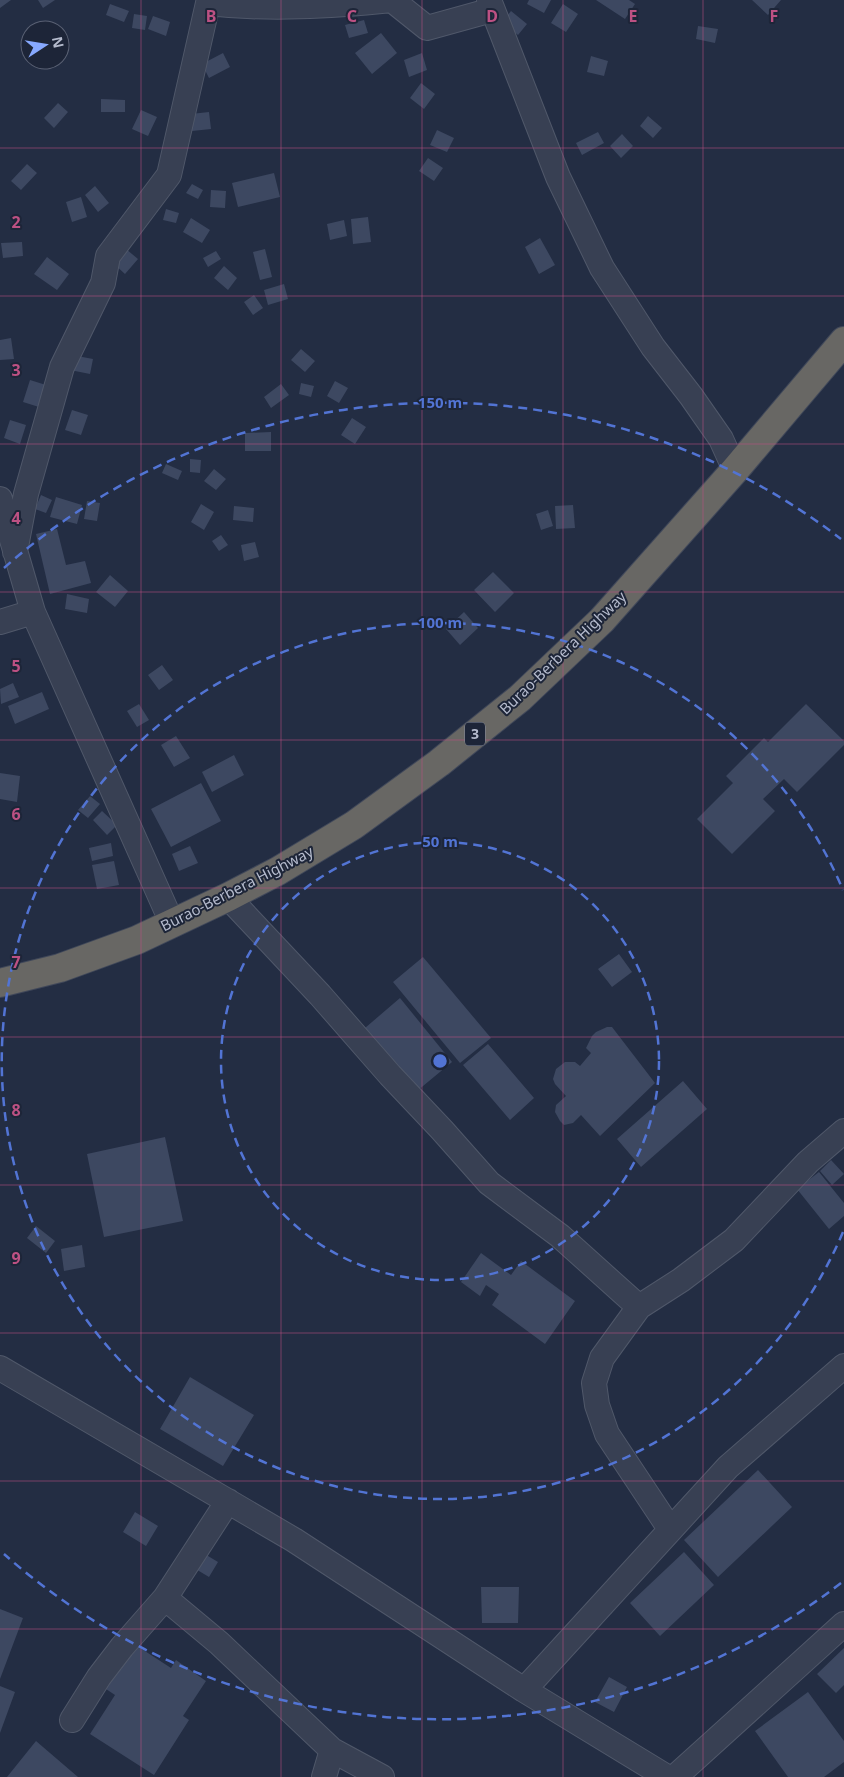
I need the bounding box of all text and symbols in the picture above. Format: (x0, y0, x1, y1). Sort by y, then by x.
text: B (206, 5, 216, 27)
text: C (347, 5, 357, 27)
text: D (486, 5, 498, 27)
text: E (629, 5, 638, 27)
text: F (770, 5, 778, 27)
north arrow (20, 20, 70, 70)
text: N (48, 35, 69, 50)
text: 2 (11, 211, 21, 233)
text: 3 (11, 359, 21, 381)
text: 150 m (418, 392, 462, 412)
text: 4 (11, 507, 21, 529)
street label: Burao-Berbera Highway (495, 586, 630, 718)
text: 100 m (418, 612, 462, 632)
text: 5 (11, 655, 21, 677)
road number: 3 (465, 722, 485, 746)
text: 6 (11, 803, 21, 825)
text: 50 m (422, 831, 458, 851)
street label: Burao-Berbera Highway (157, 841, 317, 935)
text: 7 (11, 951, 21, 973)
centre of rings (431, 1052, 449, 1070)
text: 8 (11, 1099, 21, 1121)
text: 9 (11, 1247, 21, 1269)

